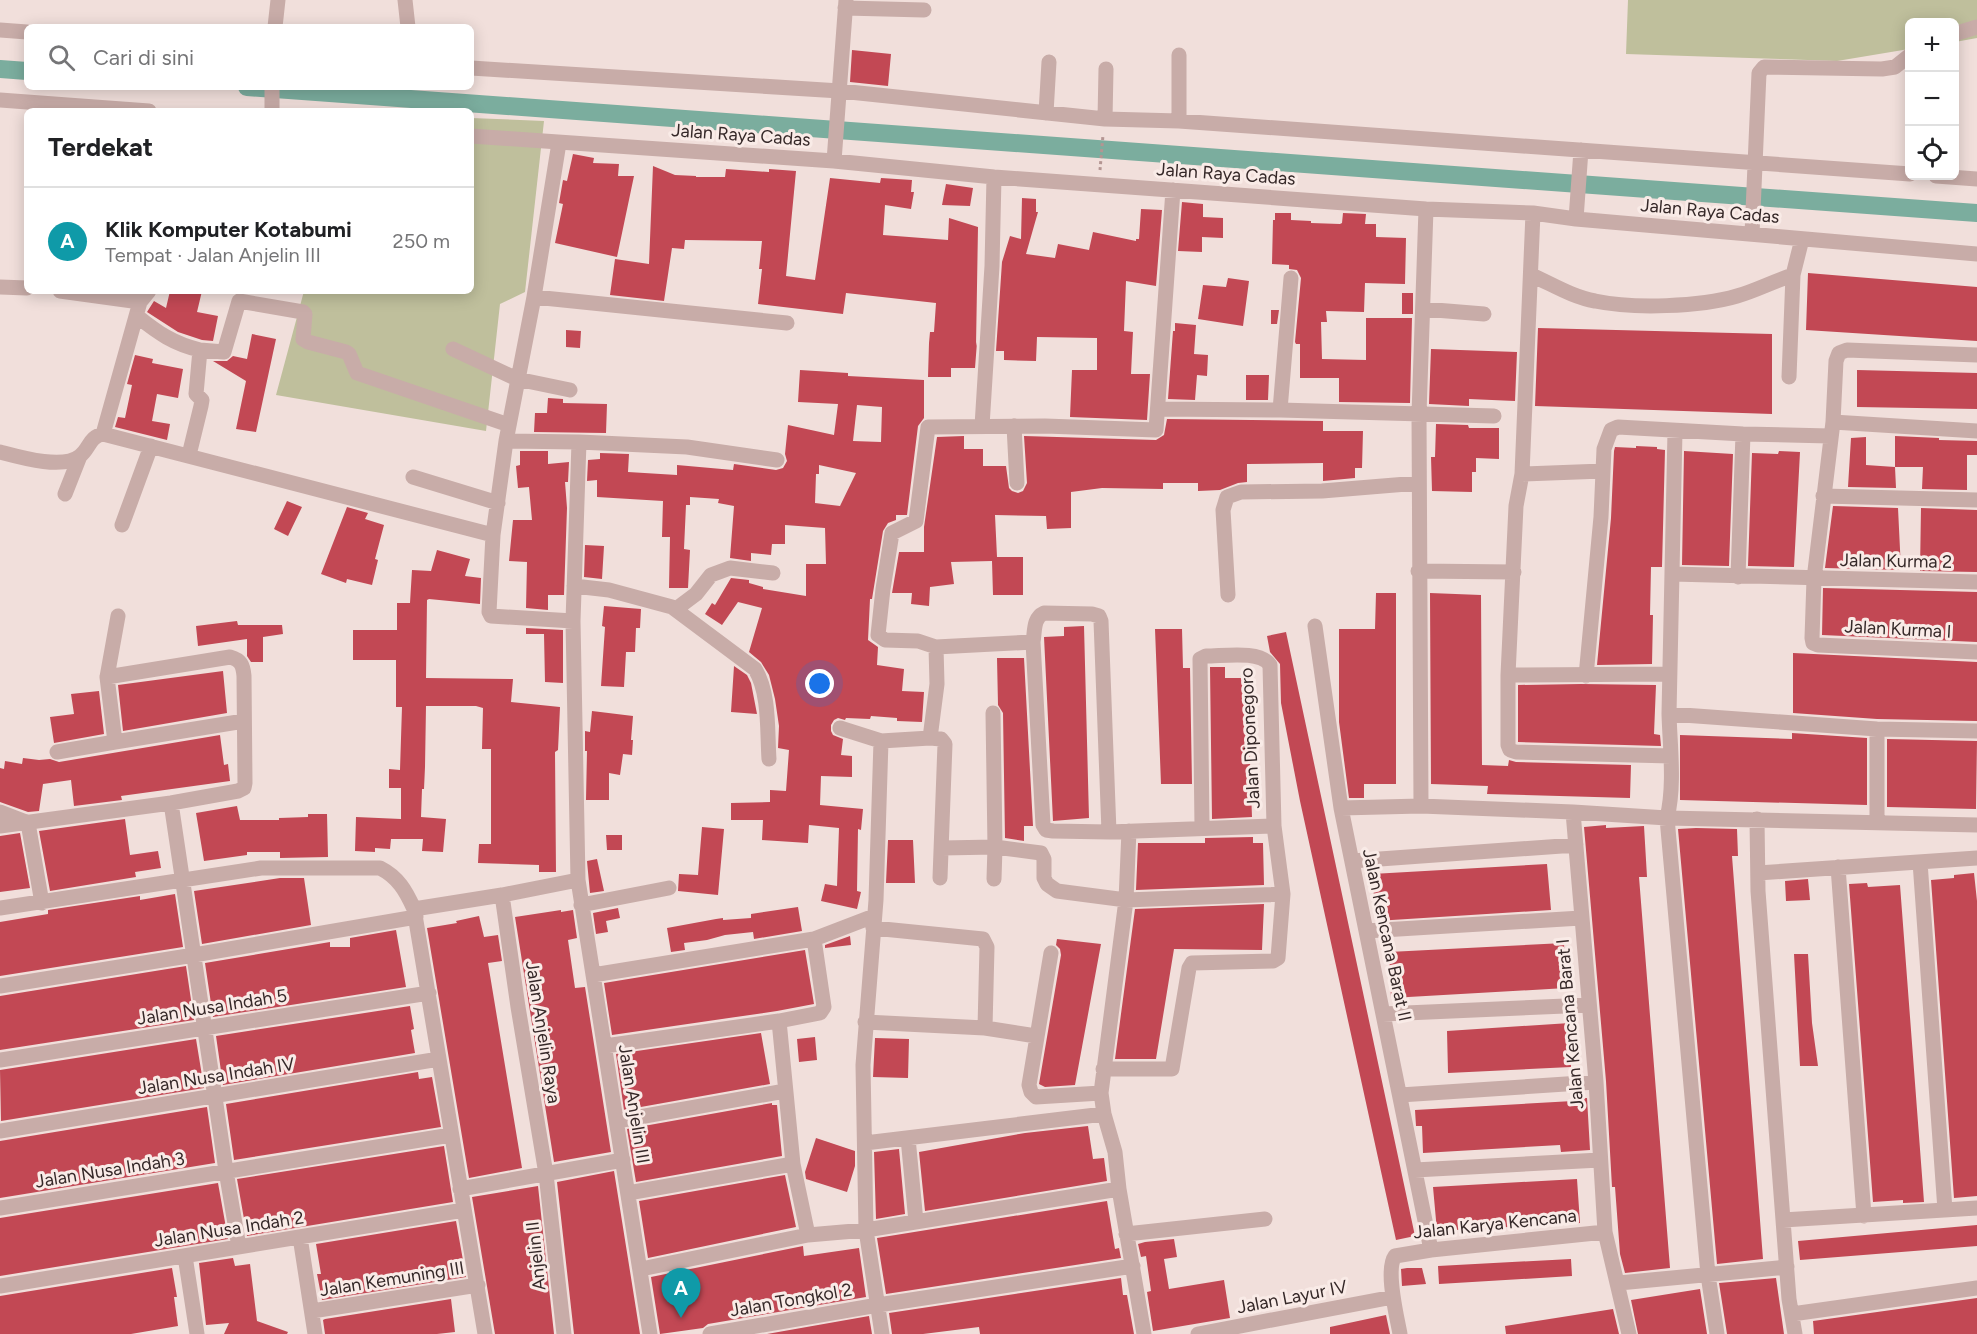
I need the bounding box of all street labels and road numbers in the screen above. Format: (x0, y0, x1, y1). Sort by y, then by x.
street label: Jalan Raya Cadas (671, 119, 811, 151)
street label: Jalan Raya Cadas (1156, 158, 1296, 190)
street label: Jalan Raya Cadas (1640, 194, 1780, 228)
street label: Jalan Kurma 2 (1840, 549, 1952, 573)
street label: Jalan Kurma I (1844, 615, 1952, 643)
street label: Jalan Diponegoro (1235, 667, 1265, 809)
street label: Jalan Kencana Barat II (1358, 847, 1416, 1023)
street label: Jalan Kencana Barat I (1552, 938, 1588, 1110)
street label: Jalan Anjelin Raya (521, 959, 565, 1105)
street label: Jalan Nusa Indah 5 (135, 984, 289, 1030)
street label: Jalan Anjelin III (614, 1043, 654, 1165)
street label: Jalan Nusa Indah IV (136, 1053, 297, 1099)
street label: Jalan Nusa Indah 3 (34, 1147, 186, 1193)
street label: Jalan Karya Kencana (1412, 1204, 1578, 1244)
street label: Jalan Nusa Indah 2 (153, 1206, 305, 1252)
street label: Anjelin II (521, 1220, 551, 1292)
street label: Jalan Kemuning III (318, 1257, 466, 1301)
street label: Jalan Layur IV (1235, 1275, 1350, 1318)
street label: Jalan Tongkol 2 (728, 1278, 854, 1322)

